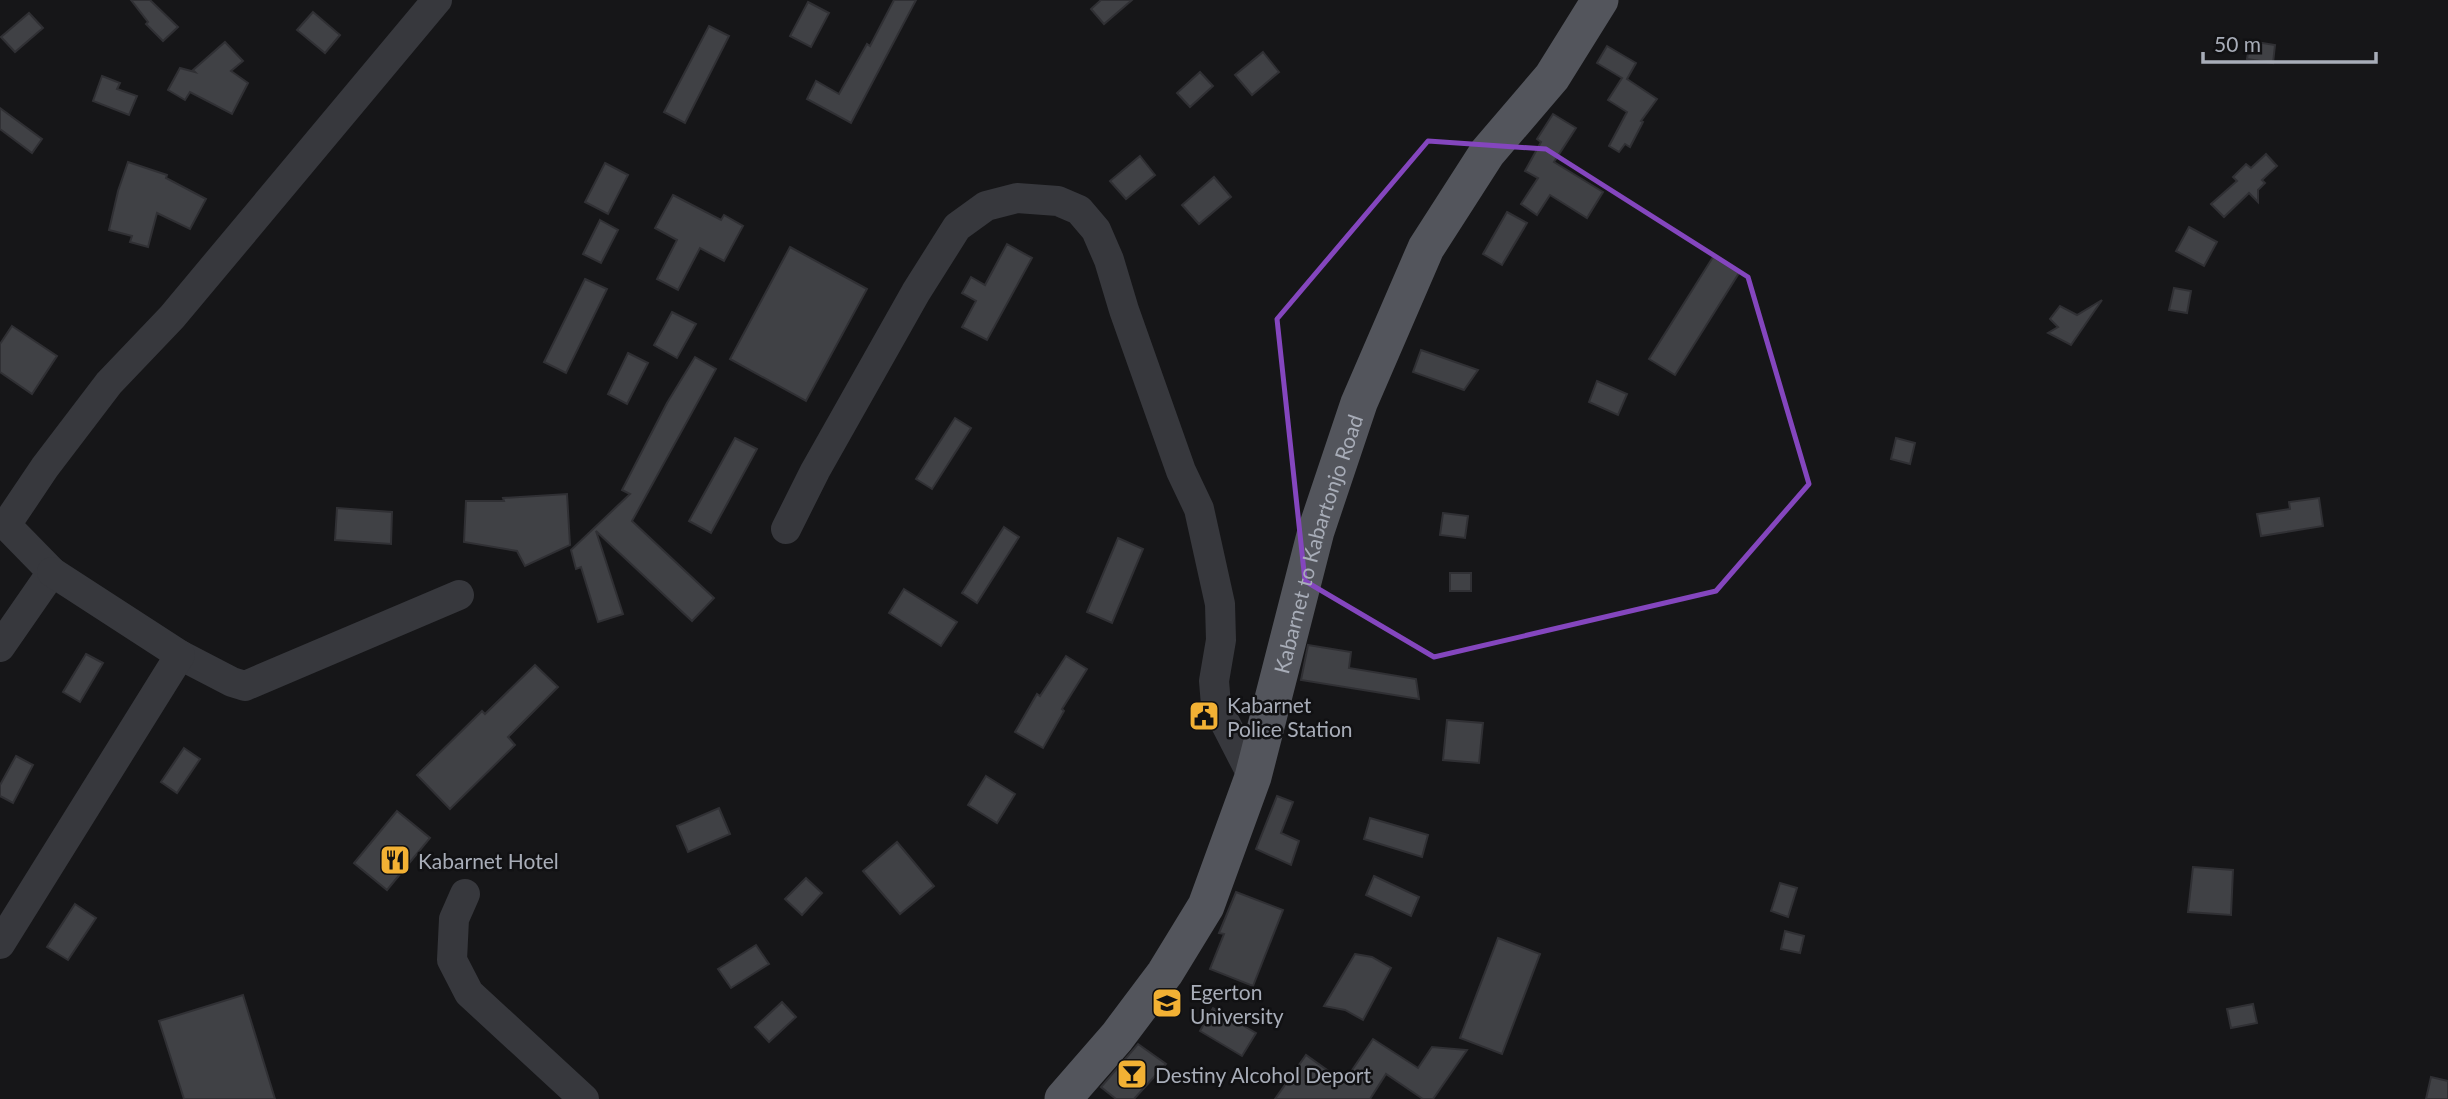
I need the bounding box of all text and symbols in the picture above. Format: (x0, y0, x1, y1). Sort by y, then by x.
scale bar (2203, 21, 2376, 65)
text: 50 m (2214, 31, 2261, 56)
street label: Kabarnet to Kabartonjo Road (1268, 411, 1367, 676)
place label: Kabarnet Police Station (1227, 692, 1353, 741)
public building icon: Kabarnet Police Station (1187, 699, 1221, 733)
restaurant icon: Kabarnet Hotel (378, 843, 412, 877)
place label: Kabarnet Hotel (418, 848, 559, 873)
place label: Egerton University (1190, 979, 1284, 1028)
school or university icon: Egerton University (1150, 986, 1184, 1020)
bar icon: Destiny Alcohol Deport (1115, 1057, 1149, 1091)
place label: Destiny Alcohol Deport (1155, 1062, 1371, 1087)

